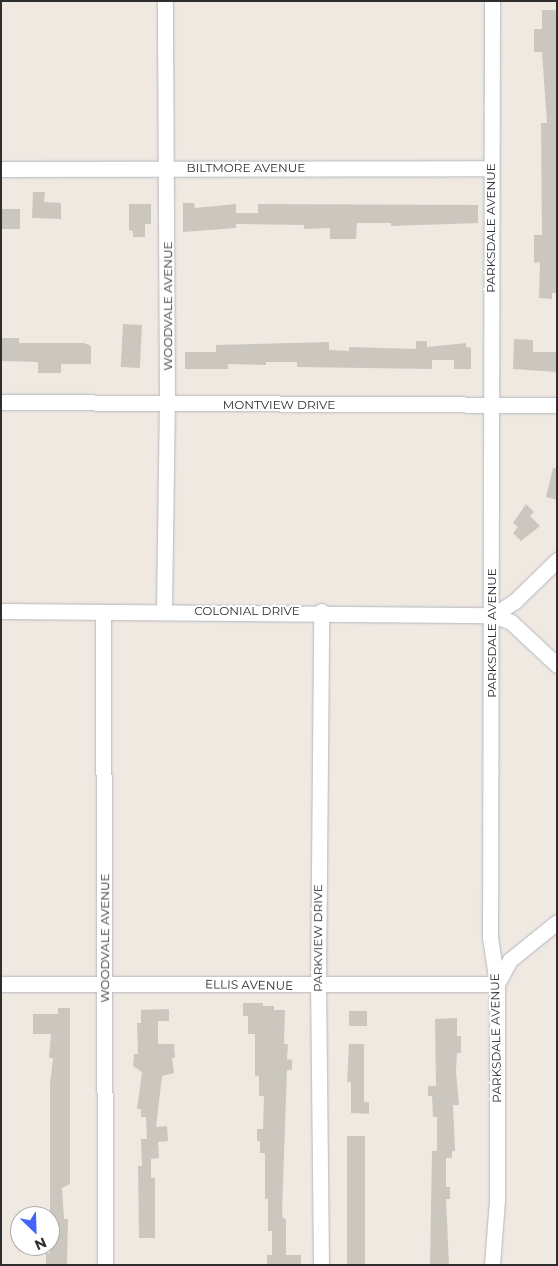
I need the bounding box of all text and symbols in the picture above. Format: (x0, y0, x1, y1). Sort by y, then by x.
street label: BILTMORE AVENUE (187, 161, 305, 175)
street label: PARKSDALE AVENUE (484, 163, 498, 293)
street label: WOODVALE AVENUE (161, 241, 175, 371)
street label: MONTVIEW DRIVE (223, 398, 335, 412)
street label: PARKSDALE AVENUE (485, 568, 499, 698)
street label: COLONIAL DRIVE (194, 604, 300, 618)
street label: WOODVALE AVENUE (98, 873, 112, 1003)
street label: PARKVIEW DRIVE (311, 884, 325, 992)
street label: PARKSDALE AVENUE (488, 973, 504, 1103)
street label: ELLIS AVENUE (205, 977, 293, 993)
north arrow (10, 1206, 60, 1256)
text: N (32, 1233, 50, 1254)

